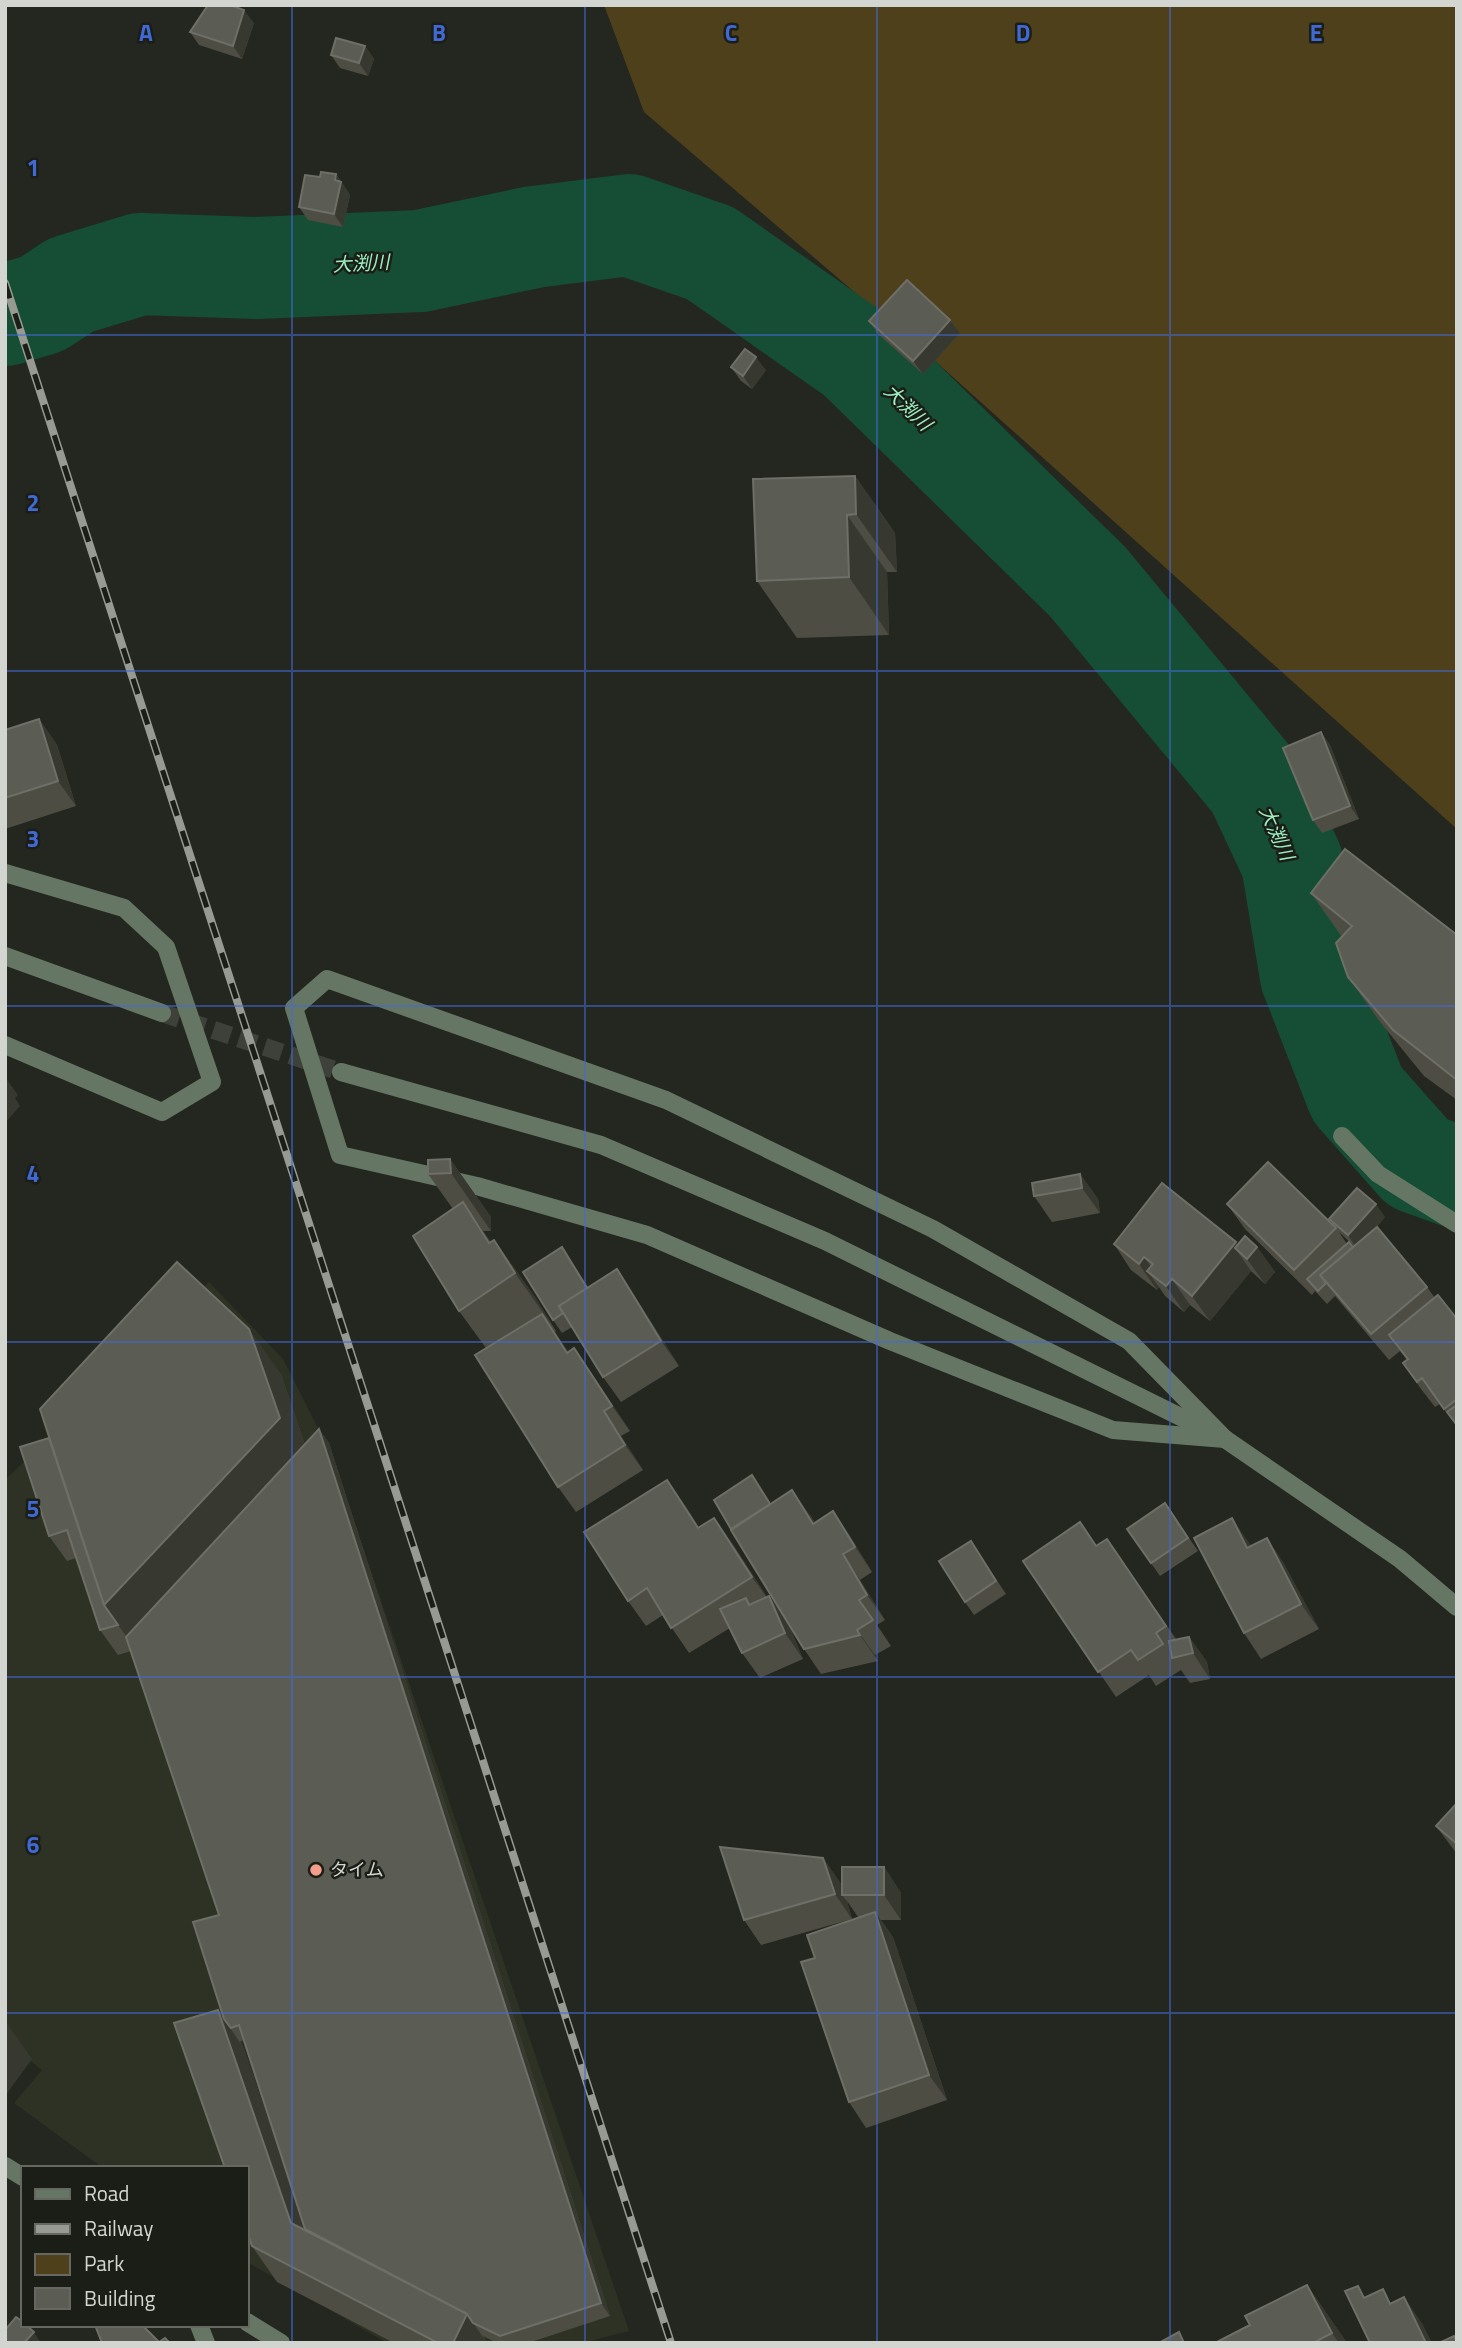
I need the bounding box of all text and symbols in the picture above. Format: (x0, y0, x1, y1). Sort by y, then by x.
text: A (139, 15, 153, 50)
text: B (432, 15, 446, 50)
text: C (725, 15, 737, 50)
text: D (1016, 15, 1030, 50)
text: E (1310, 15, 1322, 50)
text: 1 (27, 150, 39, 185)
water label: 大渕川 (332, 246, 392, 278)
water label: 大渕川 (878, 376, 940, 438)
text: 2 (27, 485, 39, 520)
water label: 大渕川 (1253, 801, 1303, 867)
text: 3 (27, 821, 39, 856)
text: 4 (27, 1156, 39, 1191)
text: 5 (27, 1491, 39, 1526)
text: 6 (27, 1827, 40, 1862)
place label: タイム (330, 1856, 384, 1883)
marker: タイム (308, 1862, 324, 1878)
legend (21, 2166, 248, 2327)
text: Road (84, 2177, 129, 2209)
text: Railway (84, 2212, 153, 2244)
text: Park (84, 2247, 124, 2279)
text: Building (84, 2282, 156, 2314)

